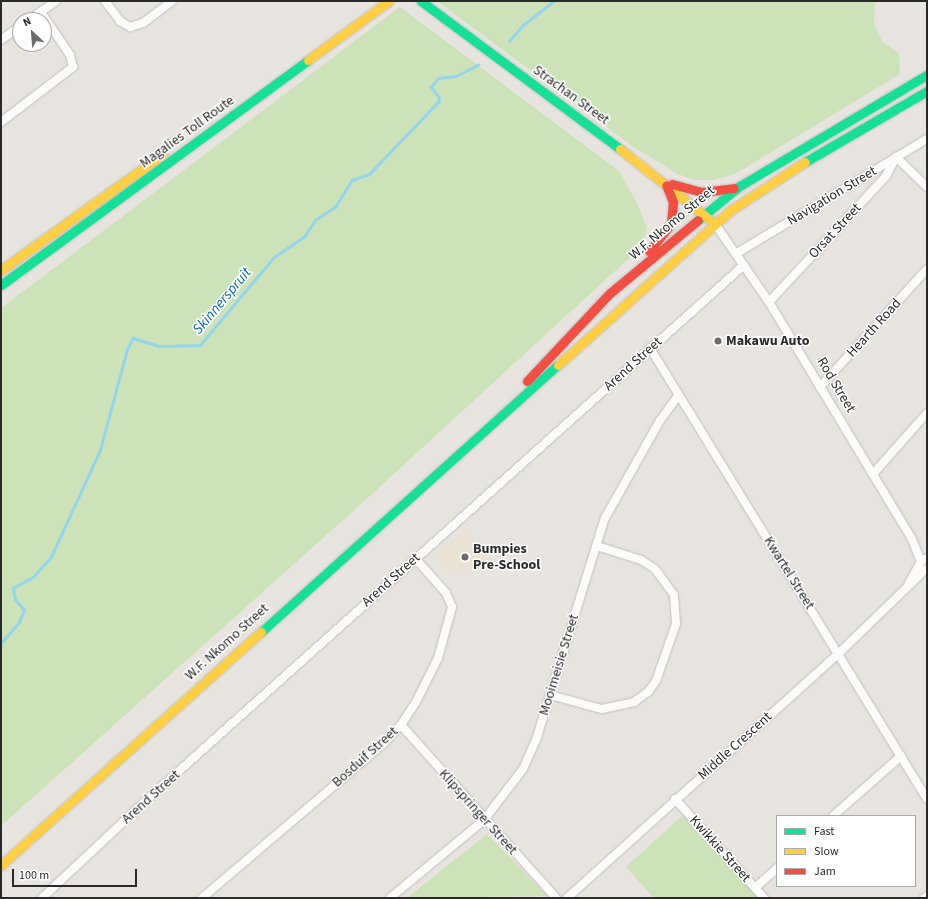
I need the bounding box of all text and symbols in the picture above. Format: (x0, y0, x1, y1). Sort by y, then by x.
north arrow (12, 12, 52, 52)
text: N (20, 13, 34, 30)
street label: Strachan Street (530, 62, 612, 128)
street label: Magalies Toll Route (137, 92, 237, 172)
street label: Navigation Street (784, 163, 880, 229)
street label: W.F. Nkomo Street (626, 182, 718, 264)
street label: Orsat Street (805, 200, 865, 262)
water label: Skinnerspruit (189, 264, 255, 338)
street label: Hearth Road (843, 295, 905, 361)
street label: Arend Street (600, 333, 666, 395)
place label: Makawu Auto (726, 333, 809, 349)
marker: Makawu Auto (713, 336, 723, 346)
street label: Rod Street (813, 355, 859, 415)
street label: Kwartel Street (760, 534, 818, 612)
place label: Bumpies Pre-School (473, 541, 540, 574)
street label: Arend Street (358, 549, 424, 611)
marker: Bumpies Pre-School (460, 552, 470, 562)
street label: W.F. Nkomo Street (182, 600, 272, 684)
street label: Mooimeisie Street (536, 612, 582, 718)
street label: Middle Crescent (695, 709, 775, 783)
street label: Bosduif Street (329, 723, 401, 791)
street label: Arend Street (118, 766, 184, 828)
street label: Klipspringer Street (435, 766, 521, 858)
street label: Kwikkie Street (686, 812, 754, 886)
legend (776, 815, 916, 887)
text: Fast (814, 823, 834, 840)
text: Slow (814, 843, 839, 860)
scale bar (14, 861, 139, 887)
text: Jam (814, 863, 836, 880)
text: 100 m (19, 867, 49, 884)

